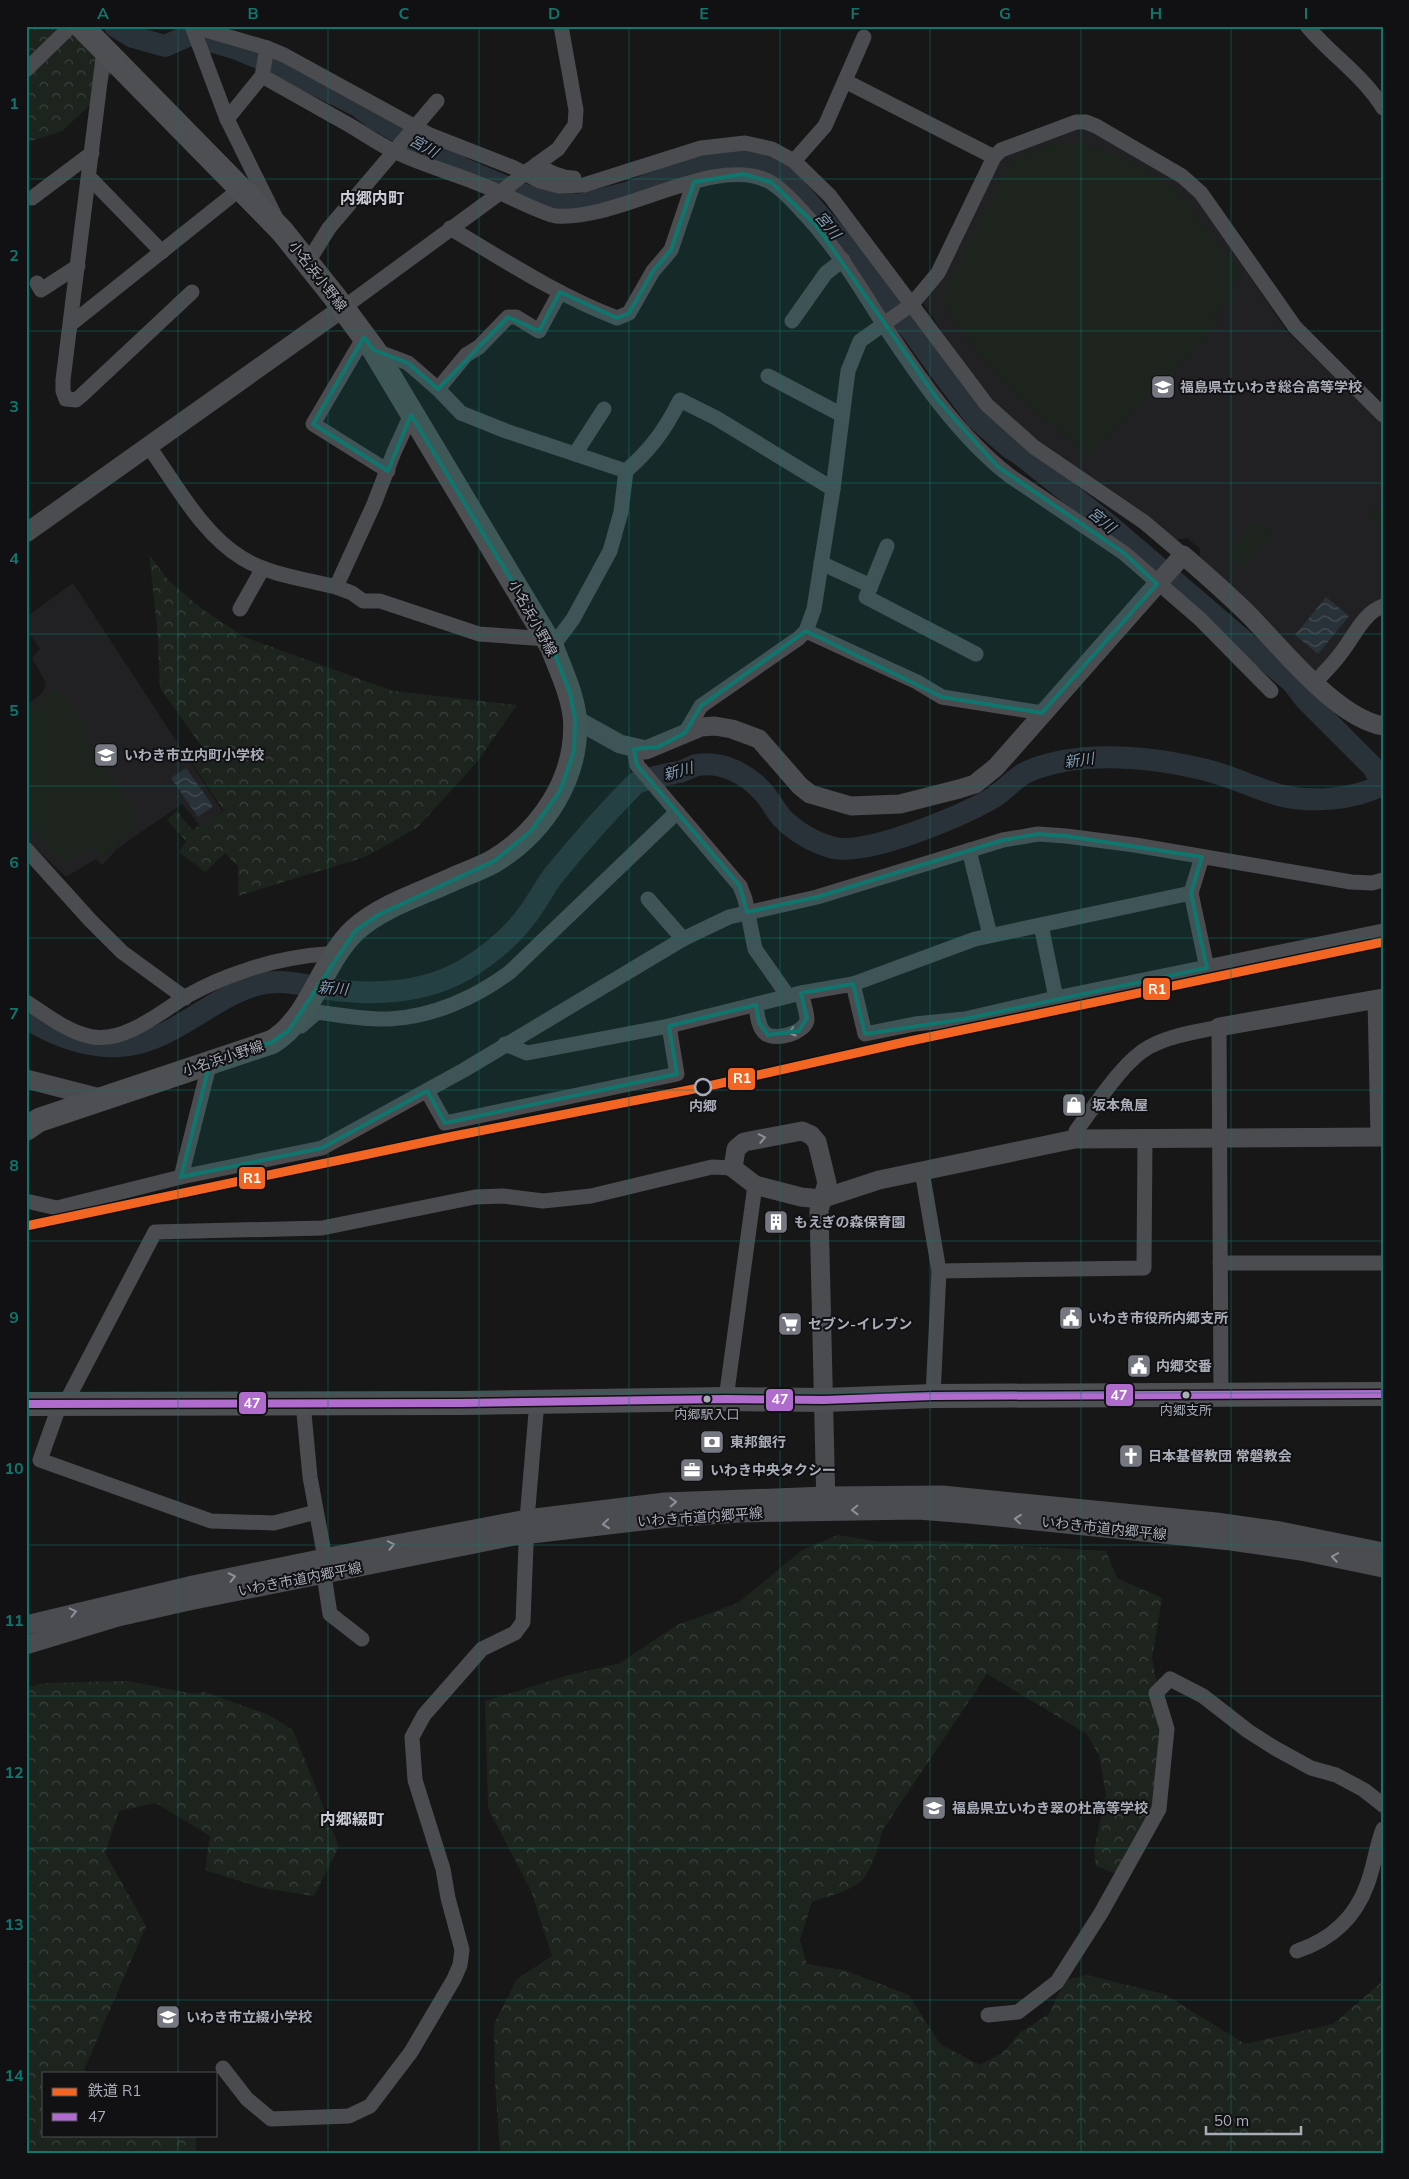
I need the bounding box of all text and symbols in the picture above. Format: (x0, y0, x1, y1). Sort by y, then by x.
text: A (97, 3, 109, 23)
text: B (247, 3, 259, 23)
text: C (399, 3, 410, 23)
text: D (548, 3, 560, 23)
text: E (699, 3, 709, 23)
text: F (850, 3, 860, 23)
text: G (999, 3, 1011, 23)
text: H (1150, 3, 1162, 23)
text: I (1304, 3, 1308, 23)
text: 1 (9, 93, 19, 113)
water label: 宮川 (406, 130, 443, 163)
district label: 内郷内町 (340, 188, 404, 208)
water label: 宮川 (811, 207, 846, 244)
street label: 小名浜小野線 (285, 237, 351, 315)
text: 2 (9, 245, 19, 265)
school or university icon: 福島県立いわき総合高等学校 (1150, 374, 1176, 400)
place label: 福島県立いわき総合高等学校 (1180, 378, 1362, 396)
text: 3 (9, 396, 19, 416)
water label: 宮川 (1084, 503, 1121, 538)
text: 4 (9, 548, 19, 568)
street label: 小名浜小野線 (505, 577, 561, 659)
text: 5 (9, 700, 19, 720)
school or university icon: いわき市立内町小学校 (93, 742, 119, 768)
place label: いわき市立内町小学校 (124, 746, 264, 764)
water label: 新川 (1063, 748, 1097, 771)
water label: 新川 (661, 757, 697, 784)
text: 6 (9, 852, 19, 872)
water label: 新川 (317, 977, 351, 999)
line badge: R1 (1142, 977, 1171, 1001)
text: R1 (1148, 980, 1166, 998)
text: 7 (9, 1003, 19, 1023)
one-way arrow (789, 1027, 797, 1037)
street label: 小名浜小野線 (180, 1036, 266, 1080)
line badge: R1 (727, 1067, 756, 1091)
text: R1 (733, 1069, 751, 1087)
marker: 内郷 (694, 1078, 712, 1096)
shop icon: 坂本魚屋 (1061, 1092, 1087, 1118)
place label: 坂本魚屋 (1092, 1096, 1148, 1114)
place label: 内郷 (689, 1097, 717, 1115)
one-way arrow (758, 1133, 767, 1144)
text: 8 (9, 1155, 19, 1175)
line badge: R1 (238, 1166, 266, 1190)
text: R1 (243, 1169, 261, 1187)
building icon: もえぎの森保育園 (763, 1209, 789, 1235)
place label: もえぎの森保育園 (794, 1213, 906, 1231)
public building icon: いわき市役所内郷支所 (1058, 1305, 1084, 1331)
text: 9 (9, 1307, 19, 1327)
place label: いわき市役所内郷支所 (1088, 1309, 1228, 1327)
supermarket icon: セブン-イレブン (777, 1311, 803, 1337)
place label: セブン-イレブン (808, 1315, 912, 1333)
public building icon: 内郷交番 (1126, 1353, 1152, 1379)
place label: 内郷交番 (1156, 1357, 1212, 1375)
line badge: 47 (1105, 1383, 1134, 1407)
text: 47 (1111, 1386, 1127, 1404)
line badge: 47 (765, 1388, 794, 1412)
text: 47 (772, 1390, 788, 1408)
marker: 内郷支所 (1181, 1390, 1191, 1400)
line badge: 47 (238, 1391, 267, 1415)
text: 47 (244, 1394, 260, 1412)
marker: 内郷駅入口 (702, 1394, 712, 1404)
place label: 内郷支所 (1160, 1402, 1212, 1418)
place label: 内郷駅入口 (674, 1406, 740, 1422)
bank icon: 東邦銀行 (699, 1429, 725, 1455)
place label: 東邦銀行 (730, 1433, 786, 1451)
church icon: 日本基督教団 常磐教会 (1118, 1443, 1144, 1469)
place label: 日本基督教団 常磐教会 (1148, 1447, 1292, 1465)
office icon: いわき中央タクシー (679, 1457, 705, 1483)
text: 10 (4, 1458, 24, 1478)
place label: いわき中央タクシー (710, 1461, 836, 1479)
one-way arrow (669, 1497, 677, 1507)
street label: いわき市道内郷平線 (637, 1504, 763, 1530)
one-way arrow (851, 1505, 859, 1516)
street label: いわき市道内郷平線 (1040, 1512, 1168, 1544)
one-way arrow (1013, 1514, 1021, 1525)
one-way arrow (602, 1518, 610, 1529)
one-way arrow (387, 1540, 396, 1550)
one-way arrow (1331, 1553, 1339, 1563)
street label: いわき市道内郷平線 (236, 1558, 364, 1600)
one-way arrow (227, 1572, 236, 1582)
one-way arrow (69, 1607, 78, 1618)
text: 11 (4, 1610, 24, 1630)
text: 12 (4, 1762, 24, 1782)
school or university icon: 福島県立いわき翠の杜高等学校 (921, 1795, 947, 1821)
place label: 福島県立いわき翠の杜高等学校 (952, 1799, 1148, 1817)
district label: 内郷綴町 (320, 1809, 384, 1829)
text: 13 (4, 1914, 24, 1934)
school or university icon: いわき市立綴小学校 (155, 2004, 181, 2030)
place label: いわき市立綴小学校 (186, 2008, 312, 2026)
text: 14 (4, 2065, 24, 2085)
legend (42, 2072, 218, 2136)
text: 鉄道 R1 (88, 2081, 141, 2100)
scale bar (1206, 2104, 1302, 2136)
text: 47 (88, 2107, 106, 2126)
text: 50 m (1214, 2111, 1249, 2130)

